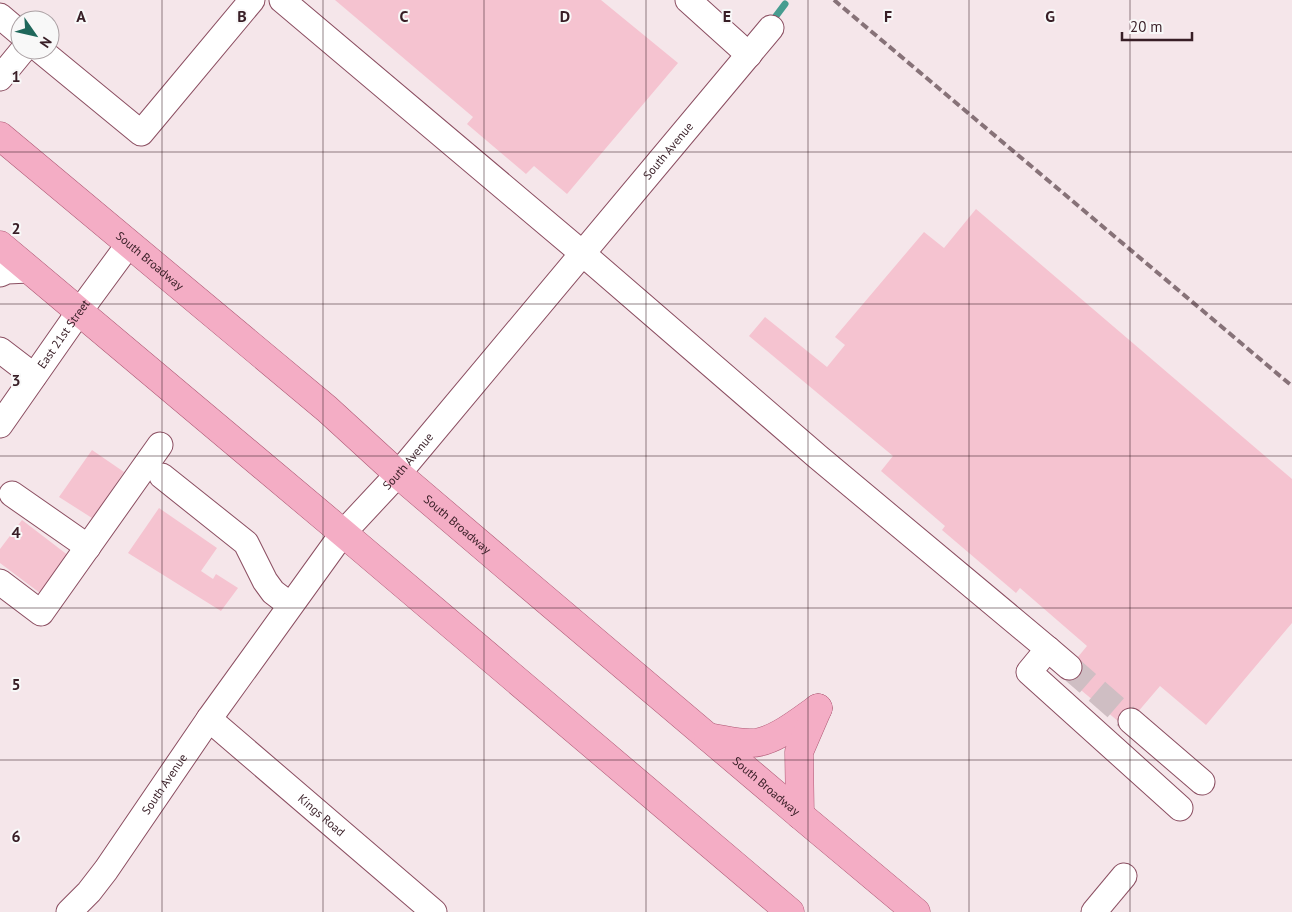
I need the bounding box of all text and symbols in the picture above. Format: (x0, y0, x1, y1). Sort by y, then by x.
text: A (76, 6, 86, 26)
text: B (237, 6, 247, 26)
text: C (400, 6, 409, 26)
text: D (560, 6, 570, 26)
text: E (723, 6, 731, 26)
text: F (884, 6, 892, 26)
text: G (1045, 6, 1055, 26)
north arrow (10, 10, 60, 60)
scale bar (1122, 10, 1192, 42)
text: 20 m (1130, 17, 1163, 36)
text: N (36, 33, 56, 51)
text: 1 (11, 66, 21, 86)
street label: South Avenue (640, 119, 696, 182)
text: 2 (11, 218, 21, 238)
street label: South Broadway (113, 228, 187, 293)
street label: East 21st Street (34, 296, 93, 371)
text: 3 (11, 370, 21, 390)
street label: South Avenue (379, 429, 436, 493)
street label: South Broadway (421, 491, 494, 557)
text: 4 (11, 522, 21, 542)
text: 5 (11, 674, 21, 694)
street label: South Avenue (138, 751, 190, 817)
street label: South Broadway (730, 753, 803, 819)
street label: Kings Road (295, 791, 348, 839)
text: 6 (11, 826, 21, 846)

